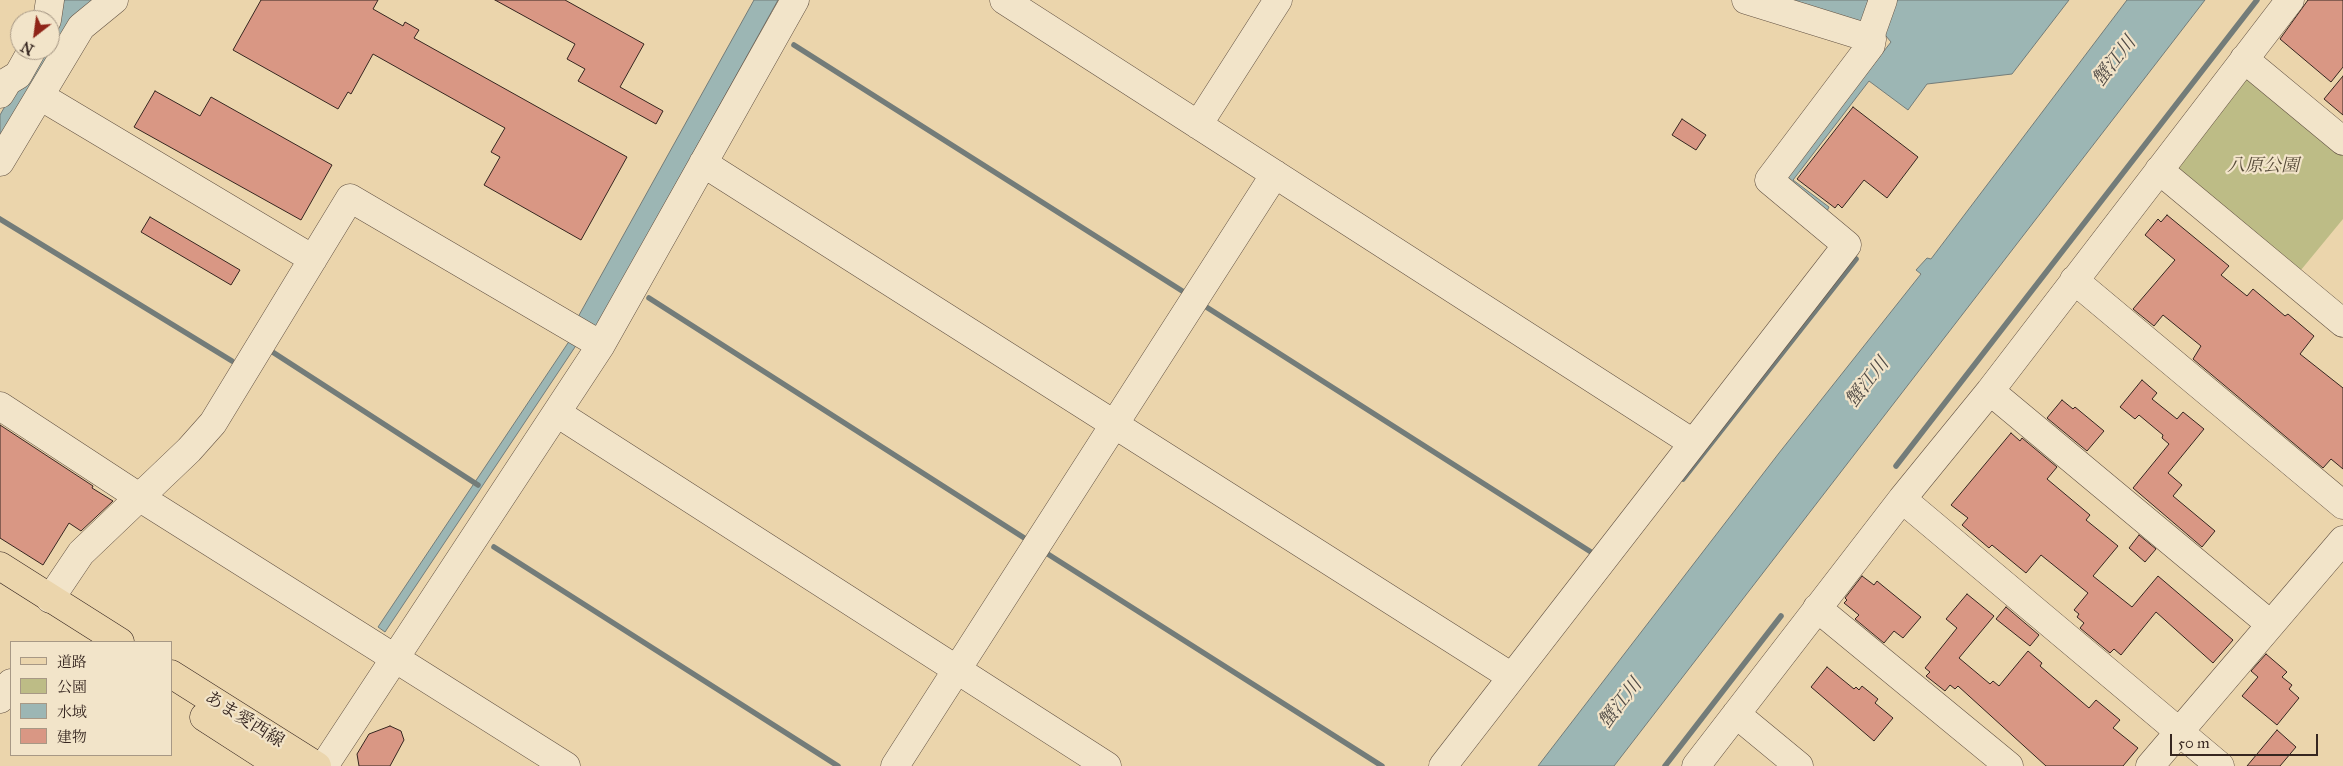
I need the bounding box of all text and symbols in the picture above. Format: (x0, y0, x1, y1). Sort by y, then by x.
north arrow (10, 10, 60, 60)
water label: 蟹江川 (2088, 33, 2142, 91)
text: N (18, 37, 37, 58)
park label: 八原公園 (2227, 156, 2299, 178)
water label: 蟹江川 (1841, 354, 1895, 412)
legend (10, 641, 172, 756)
text: 道路 (57, 653, 87, 671)
water label: 蟹江川 (1594, 675, 1648, 733)
text: 公園 (57, 678, 87, 696)
street label: あま愛西線 (200, 687, 288, 753)
text: 水域 (57, 703, 87, 721)
scale bar (2173, 724, 2320, 756)
text: 建物 (57, 728, 87, 746)
text: 50 m (2178, 734, 2210, 752)

